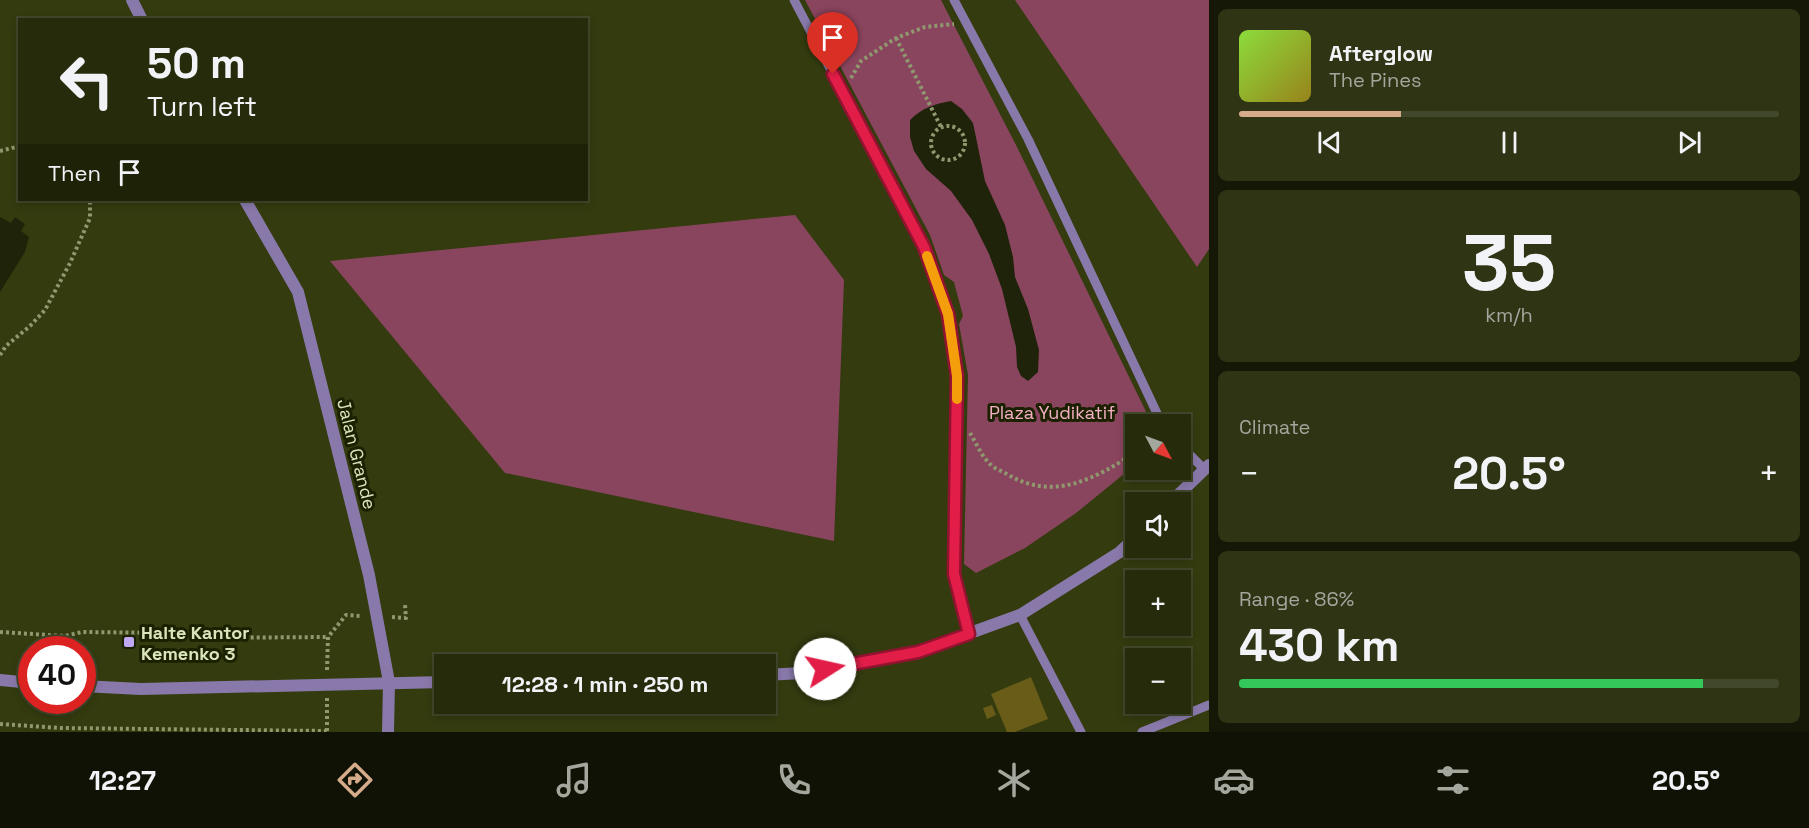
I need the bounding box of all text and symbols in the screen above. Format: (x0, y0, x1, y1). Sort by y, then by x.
pin (807, 12, 858, 74)
icon: arrive (816, 21, 849, 54)
text: 50 m (147, 37, 246, 90)
text: Afterglow (1329, 39, 1433, 67)
icon: left (48, 42, 126, 120)
text: The Pines (1329, 67, 1422, 93)
text: Turn left (147, 89, 257, 124)
icon: previous (1313, 126, 1346, 159)
icon: pause (1493, 126, 1526, 159)
icon: next (1673, 126, 1706, 159)
icon: arrive (113, 156, 146, 189)
text: Then (48, 159, 101, 187)
text: 35 (1462, 213, 1556, 313)
text: km/h (1485, 302, 1533, 328)
street label: Jalan Grande (332, 396, 382, 512)
park label: Plaza Yudikatif (989, 401, 1115, 424)
north arrow (1125, 414, 1191, 480)
map controls (1125, 414, 1191, 714)
text: Climate (1239, 414, 1310, 440)
text: 20.5° (1452, 445, 1566, 502)
text: − (1239, 453, 1259, 495)
text: + (1759, 453, 1779, 495)
button: sound (1125, 492, 1191, 558)
button: + (1125, 570, 1191, 636)
text: Range · 86% (1239, 586, 1354, 612)
text: 430 km (1239, 617, 1399, 674)
place label: Halte Kantor Kemenko 3 (141, 621, 249, 665)
marker: Halte Kantor Kemenko 3 (122, 635, 136, 649)
speed limit sign: 40 (18, 636, 96, 714)
position arrow (793, 637, 857, 701)
button: − (1125, 648, 1191, 714)
text: 12:28 · 1 min · 250 m (502, 670, 708, 698)
icon: directions (334, 759, 376, 801)
icon: music (553, 759, 595, 801)
icon: phone (773, 759, 815, 801)
icon: climate (993, 759, 1035, 801)
icon: car (1213, 759, 1255, 801)
icon: filters (1432, 759, 1474, 801)
text: 12:27 (89, 763, 156, 798)
text: 20.5° (1652, 763, 1720, 798)

